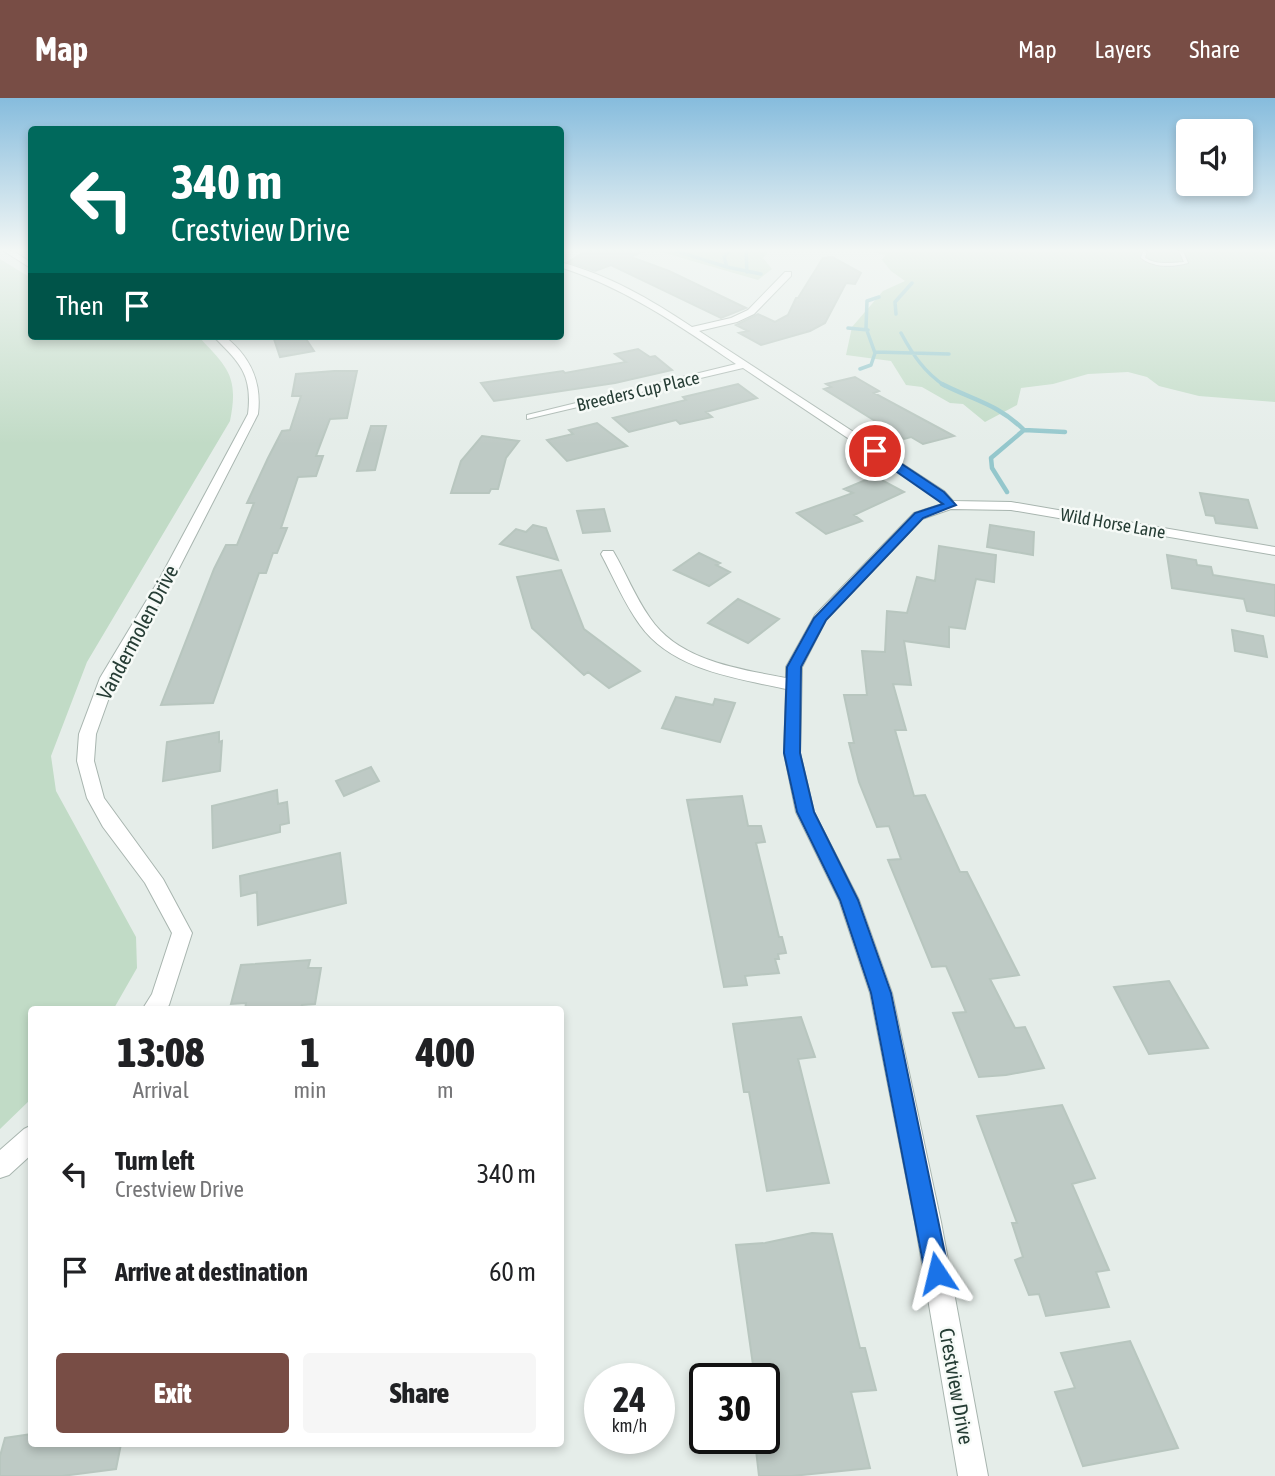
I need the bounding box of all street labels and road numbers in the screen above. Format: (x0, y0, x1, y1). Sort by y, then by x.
street label: Breeders Cup Place (575, 367, 701, 415)
street label: Wild Horse Lane (1059, 503, 1167, 543)
street label: Vandermolen Drive (91, 561, 183, 703)
street label: Crestview Drive (935, 1326, 979, 1446)

